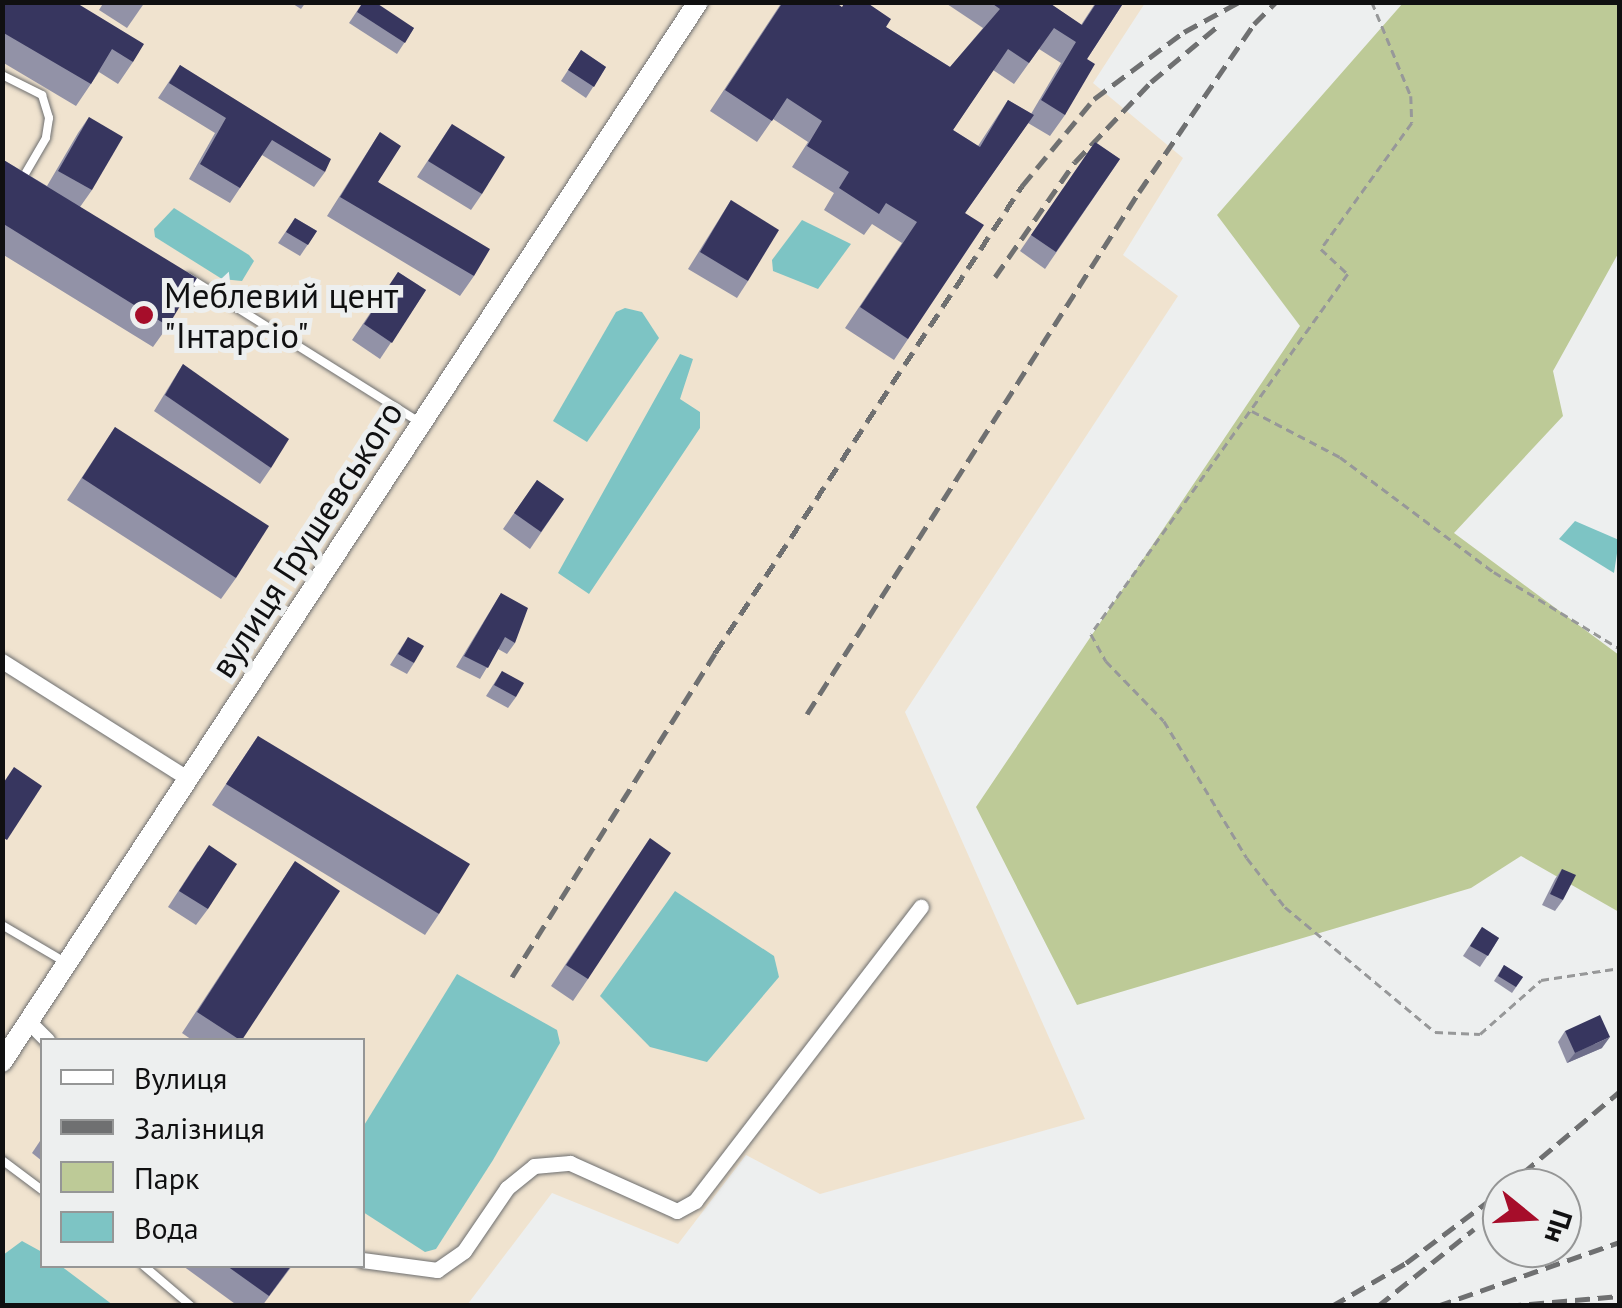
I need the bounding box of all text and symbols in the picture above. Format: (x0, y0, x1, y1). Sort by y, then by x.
place label: Меблевий цент "Інтарсіо" (164, 274, 398, 356)
marker: Меблевий цент "Інтарсіо" (133, 304, 155, 326)
street label: вулиця Грушевського (201, 393, 411, 685)
legend (40, 1038, 365, 1268)
text: Вулиця (134, 1058, 227, 1097)
text: Залізниця (134, 1108, 265, 1147)
text: Парк (134, 1158, 199, 1197)
north arrow (1482, 1168, 1582, 1268)
text: Пн (1536, 1205, 1582, 1248)
text: Вода (134, 1208, 199, 1247)

